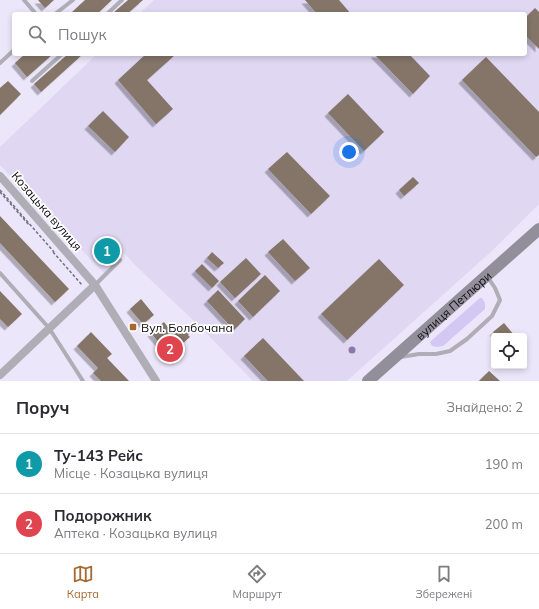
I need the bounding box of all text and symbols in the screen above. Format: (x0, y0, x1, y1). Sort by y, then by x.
search box (12, 12, 527, 56)
icon: search (26, 23, 48, 45)
text: Пошук (58, 25, 107, 44)
your location (339, 142, 359, 162)
street label: Козацька вулиця (9, 168, 85, 254)
pin: 1 (94, 236, 120, 266)
street label: вулиця Петлюри (412, 268, 494, 343)
place label: Вул. Болбочана (141, 320, 233, 335)
marker: Вул. Болбочана (128, 322, 138, 332)
map controls (491, 333, 527, 369)
button: locate (491, 333, 527, 369)
pin: 2 (157, 334, 183, 364)
text: Поруч (16, 397, 69, 418)
text: Знайдено: 2 (446, 399, 523, 415)
text: Ту-143 Рейс (54, 446, 143, 465)
text: 1 (25, 456, 33, 472)
text: 190 m (485, 456, 523, 472)
text: Місце · Козацька вулиця (54, 465, 208, 481)
text: Подорожник (54, 506, 152, 525)
text: 2 (25, 516, 33, 532)
text: 200 m (485, 516, 523, 532)
text: Аптека · Козацька вулиця (54, 525, 217, 541)
tab: Карта (67, 563, 99, 601)
tab: Маршрут (233, 563, 282, 601)
tab: Збережені (415, 563, 472, 601)

